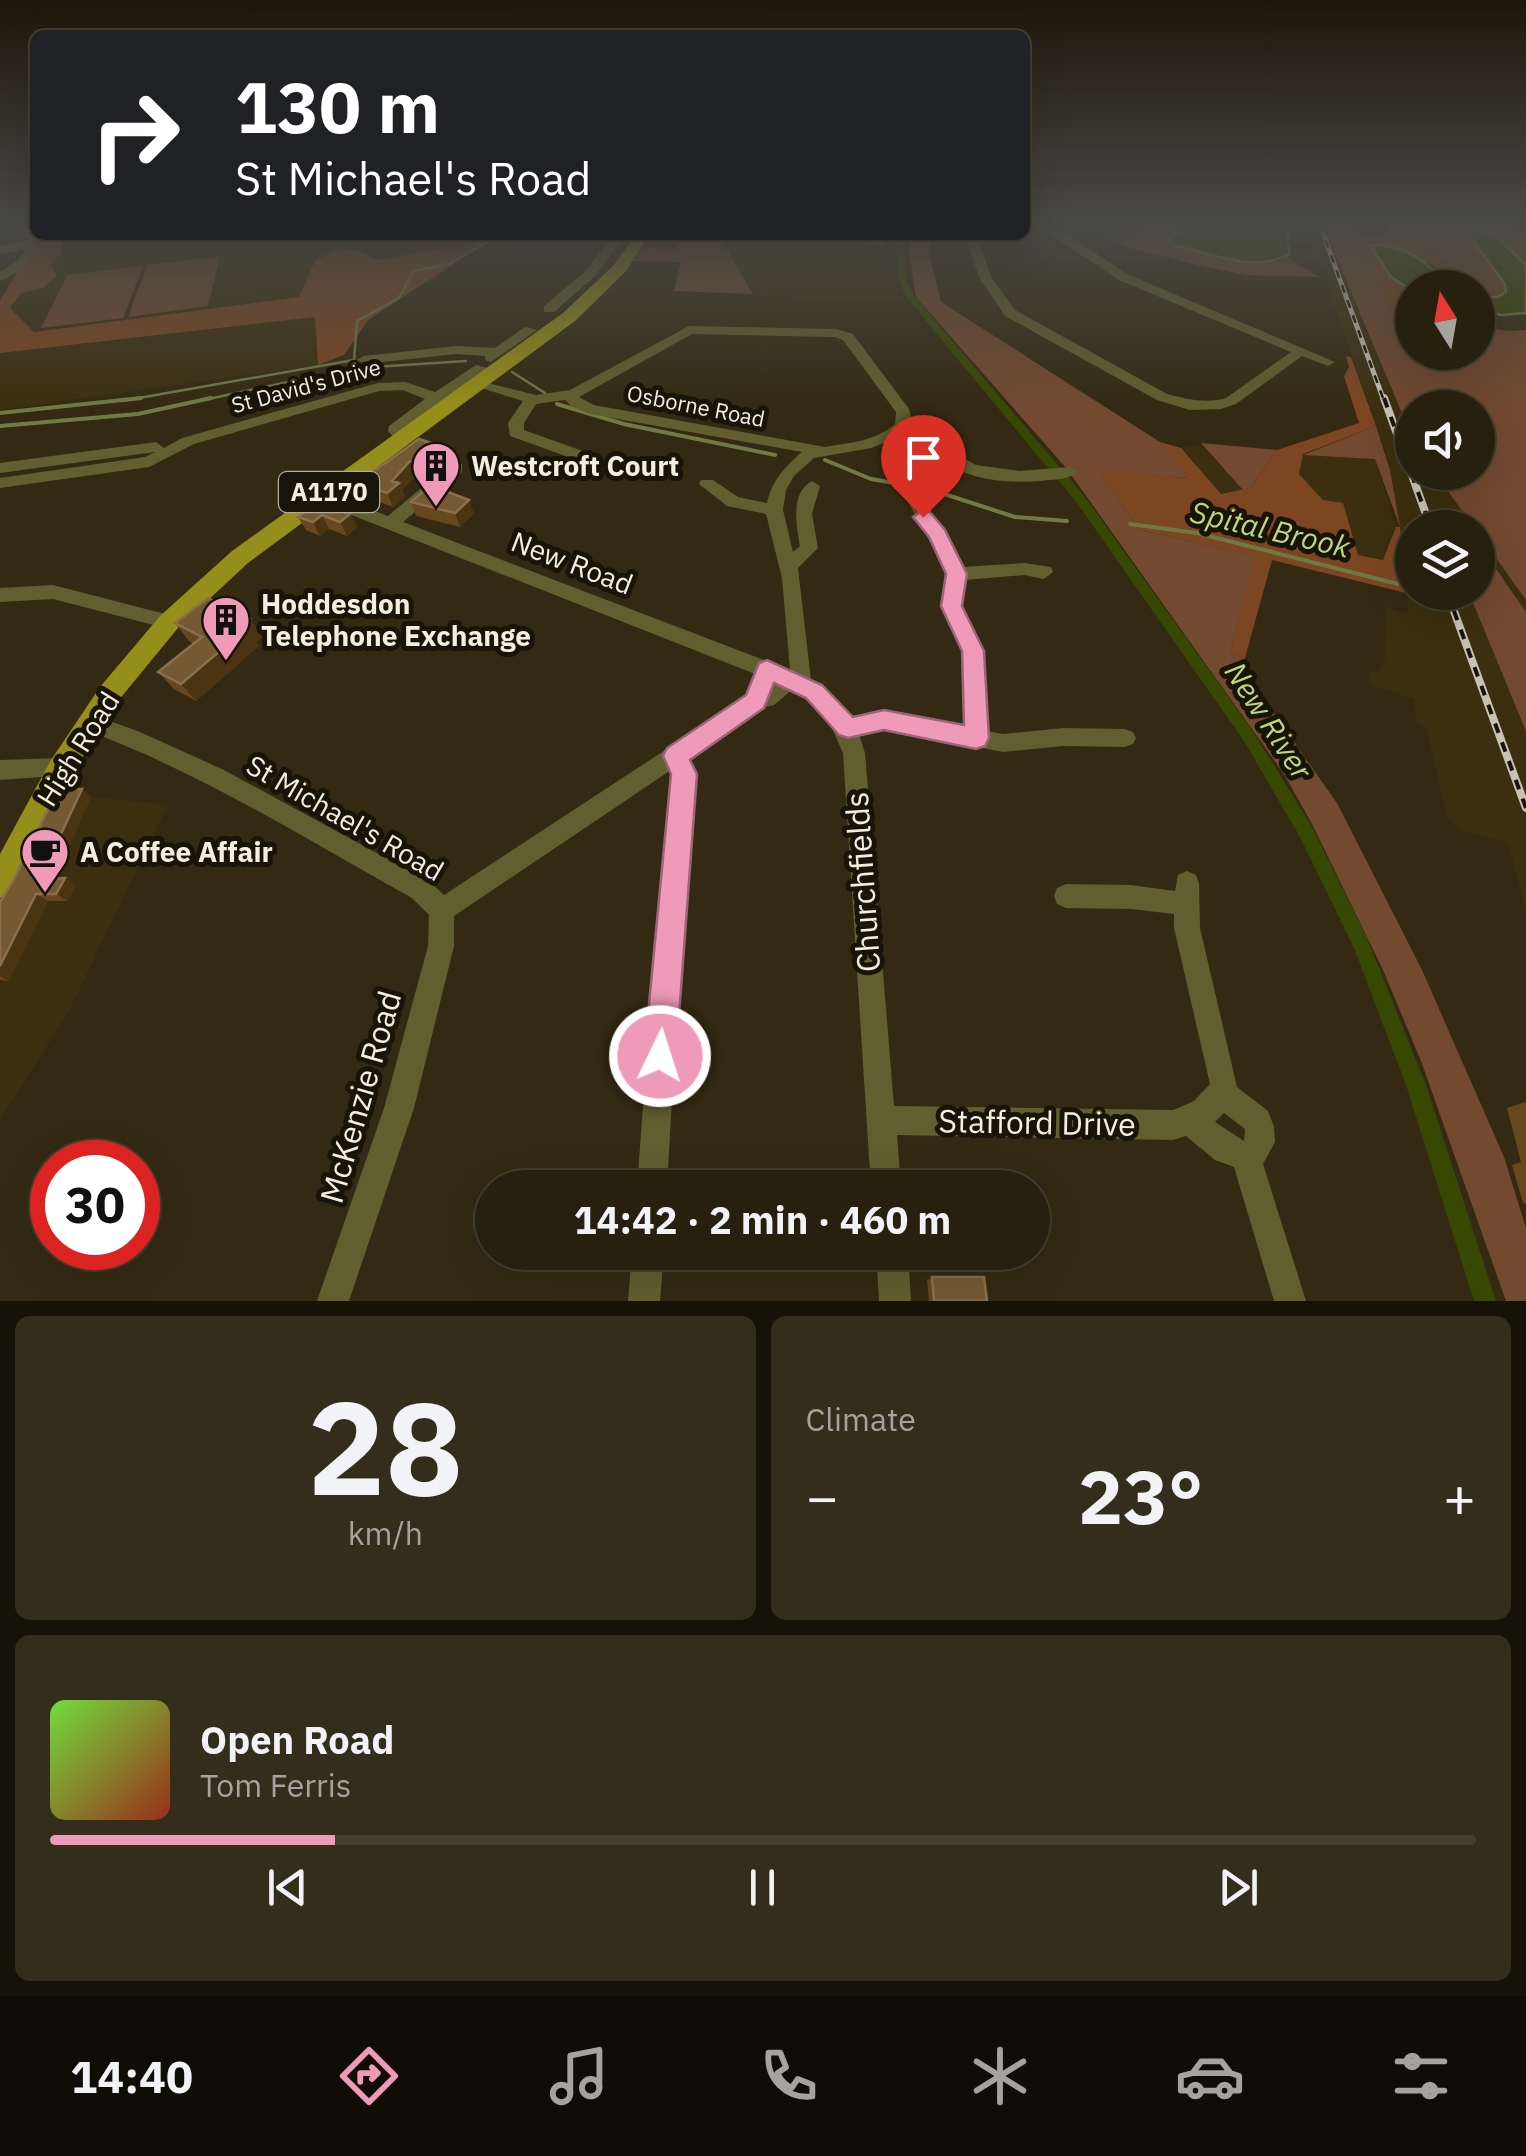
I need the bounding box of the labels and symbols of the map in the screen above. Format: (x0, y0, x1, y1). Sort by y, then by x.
north arrow (1395, 270, 1495, 370)
street label: St David's Drive (228, 352, 384, 419)
street label: Osborne Road (625, 378, 767, 433)
pin (881, 415, 966, 518)
building icon: Westcroft Court (410, 440, 462, 508)
place label: Westcroft Court (471, 447, 679, 484)
road number: A1170 (279, 472, 379, 512)
water label: Spital Brook (1187, 491, 1354, 566)
street label: New Road (506, 522, 638, 603)
place label: Hoddesdon Telephone Exchange (261, 585, 531, 654)
building icon: Hoddesdon Telephone Exchange (200, 594, 252, 662)
water label: New River (1217, 654, 1322, 787)
street label: High Road (28, 684, 127, 813)
street label: St Michael's Road (240, 746, 451, 889)
street label: Churchfields (835, 791, 889, 974)
cafe icon: A Coffee Affair (19, 826, 71, 894)
place label: A Coffee Affair (80, 833, 273, 870)
street label: McKenzie Road (310, 986, 410, 1208)
position arrow (608, 1004, 712, 1108)
street label: Stafford Drive (938, 1099, 1136, 1145)
speed limit sign: 30 (30, 1140, 160, 1270)

